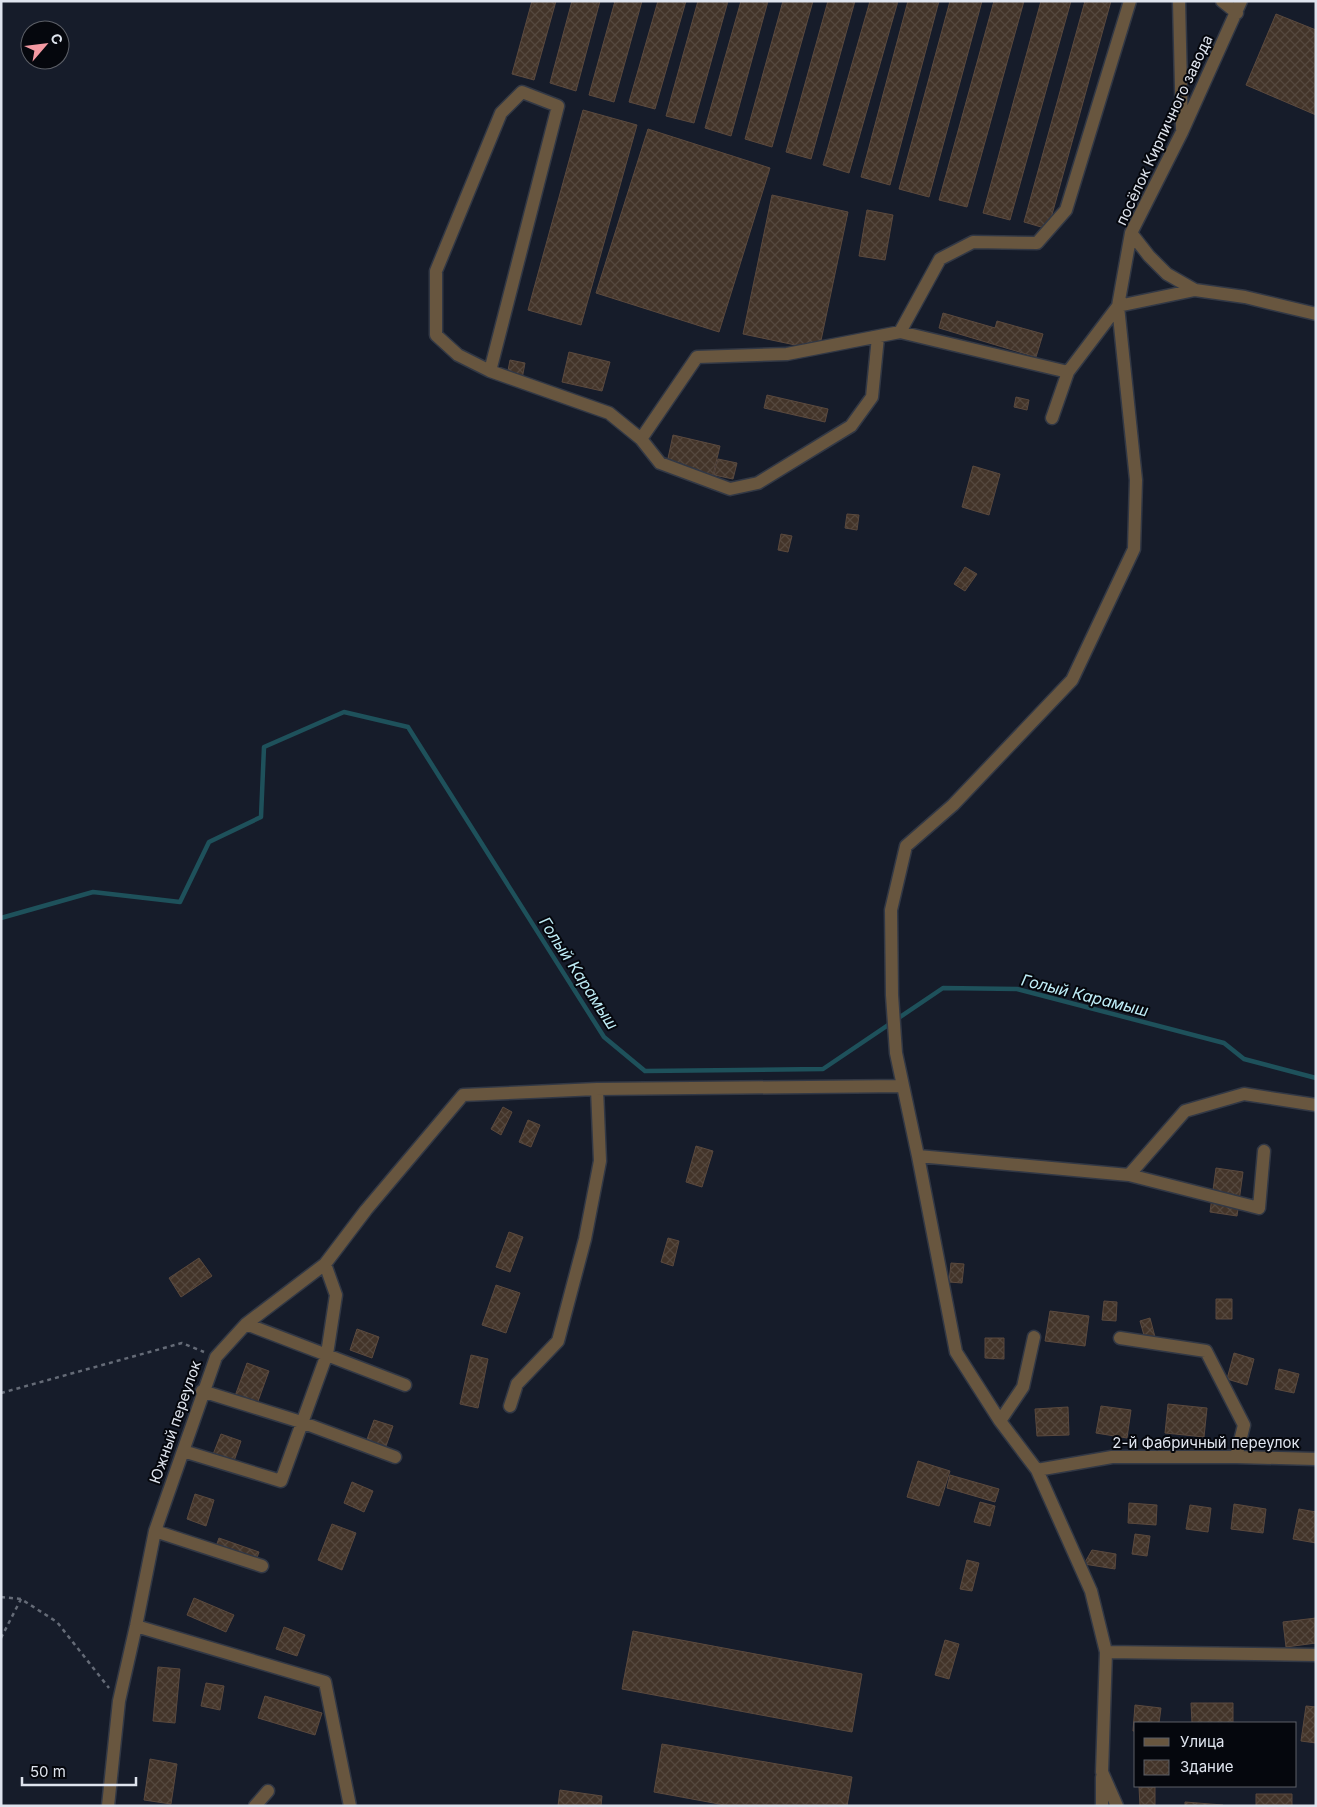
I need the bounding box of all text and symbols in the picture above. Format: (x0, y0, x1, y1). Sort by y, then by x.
north arrow (20, 20, 70, 70)
text: С (47, 30, 67, 47)
street label: посёлок Кирпичного завода (1111, 32, 1217, 228)
water label: Голый Карамыш (535, 913, 623, 1033)
water label: Голый Карамыш (1019, 970, 1151, 1020)
street label: Южный переулок (145, 1358, 205, 1486)
street label: 2-й Фабричный переулок (1112, 1433, 1300, 1452)
legend (1134, 1722, 1297, 1787)
text: Улица (1180, 1732, 1224, 1751)
scale bar (22, 1754, 136, 1786)
text: Здание (1180, 1757, 1234, 1776)
text: 50 m (30, 1762, 66, 1781)

